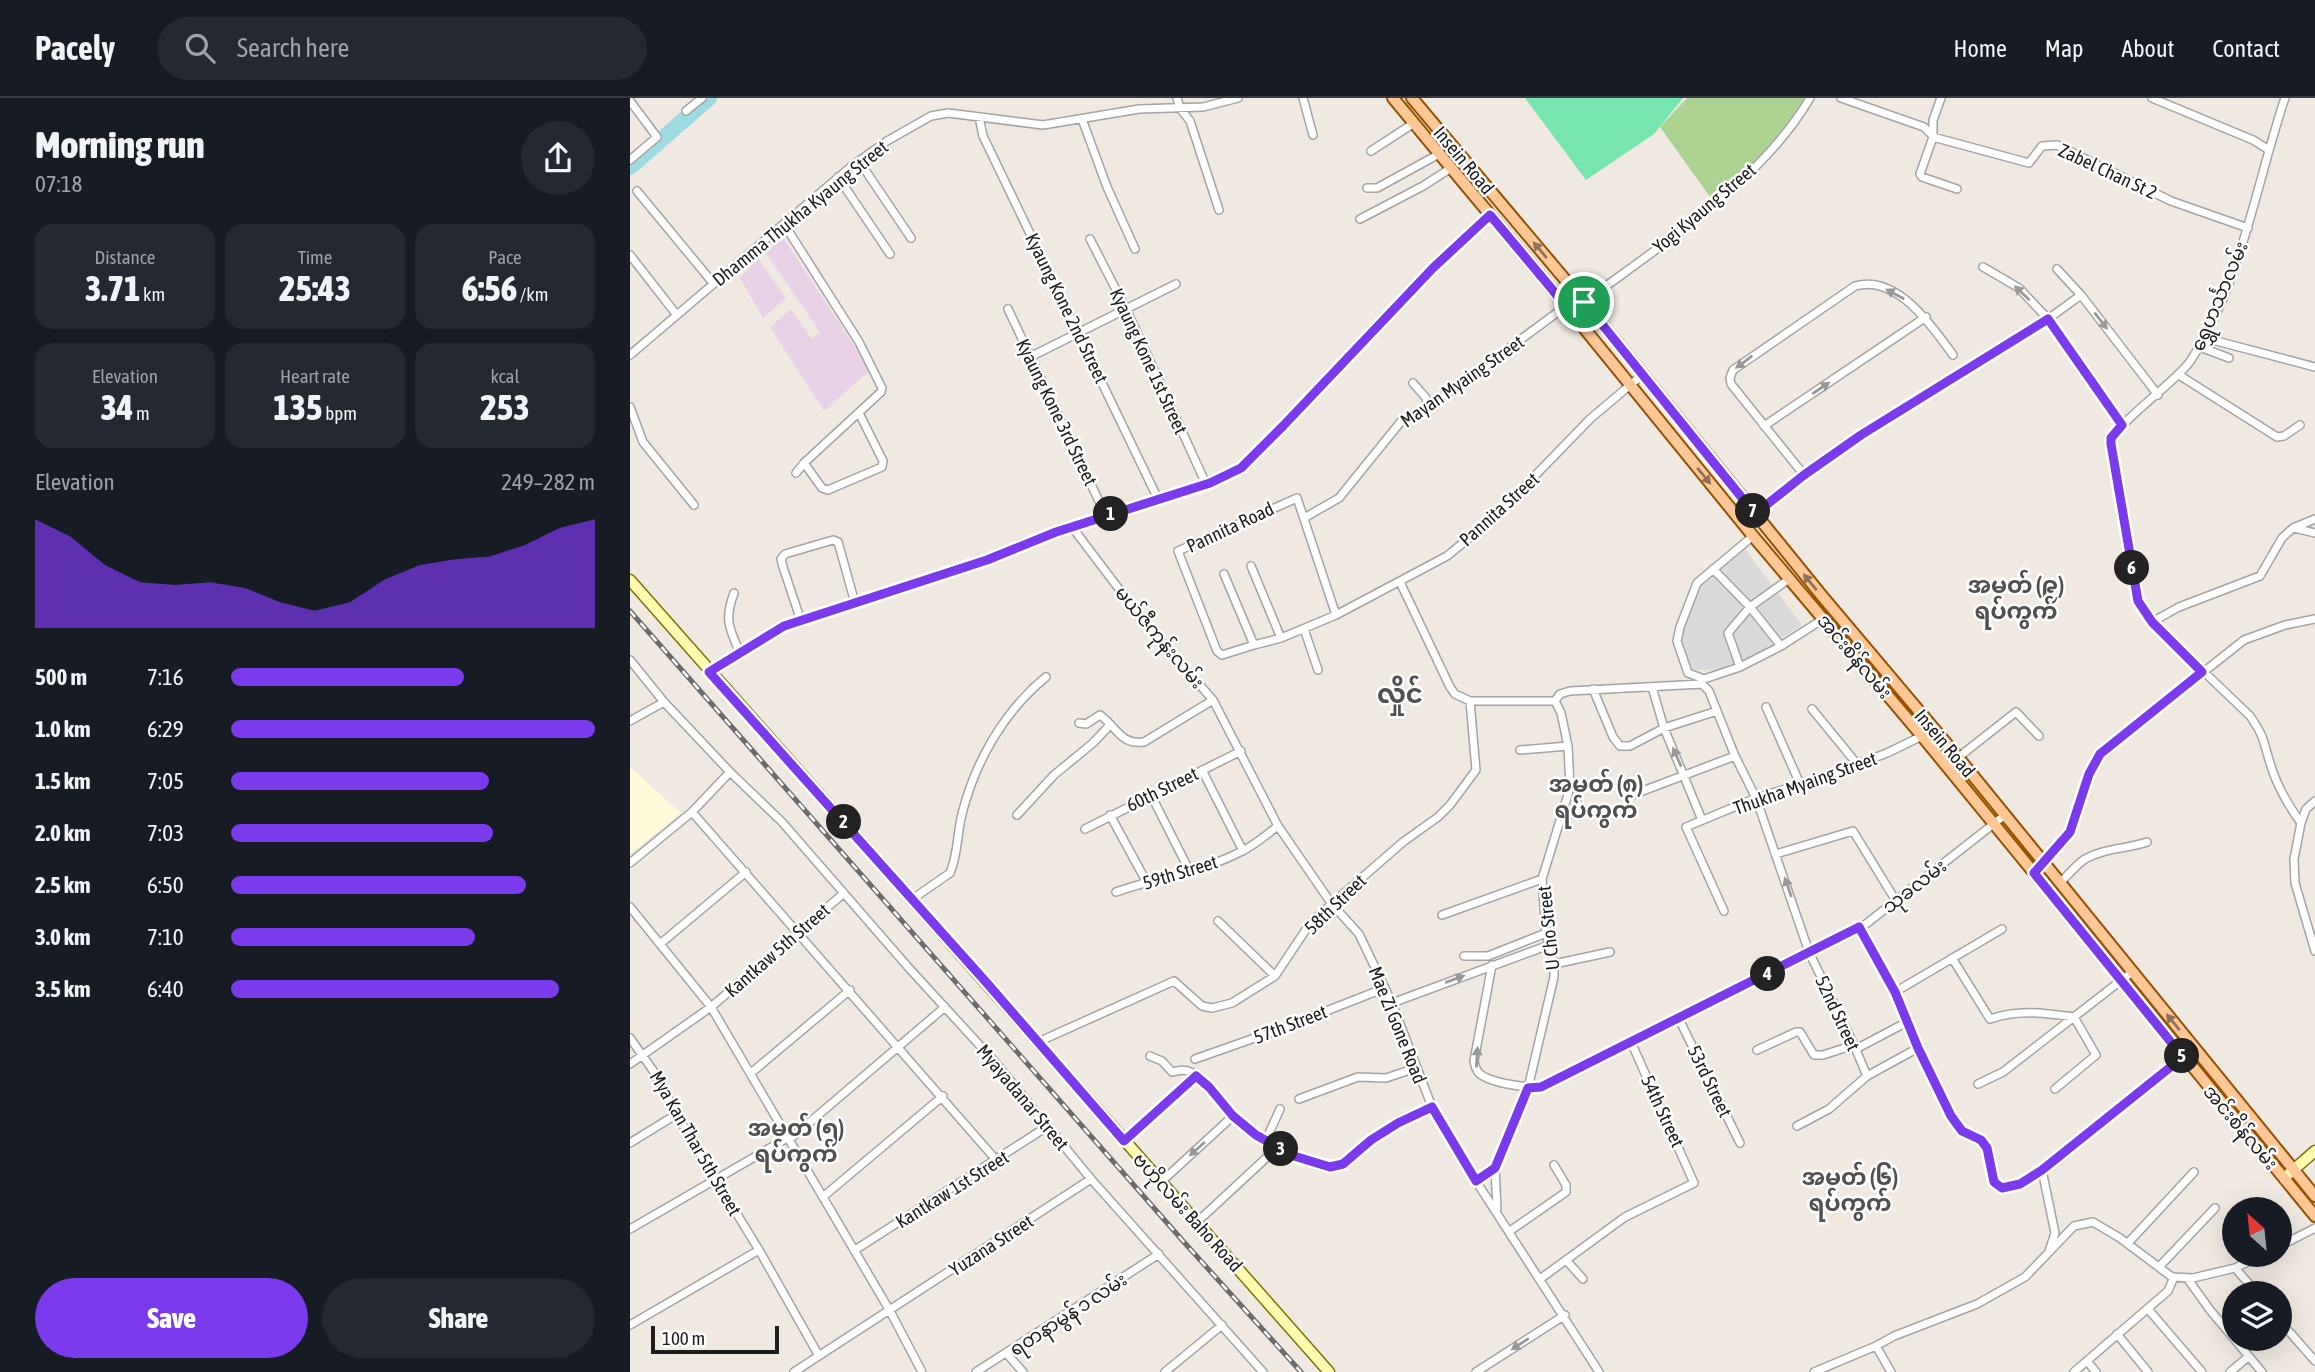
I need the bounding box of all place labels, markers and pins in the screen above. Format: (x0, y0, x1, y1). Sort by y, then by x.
pin (1554, 272, 1614, 332)
pin: 7 (1736, 494, 1770, 528)
pin: 1 (1093, 496, 1128, 532)
pin: 6 (2114, 550, 2150, 586)
pin: 2 (826, 804, 862, 840)
pin: 4 (1750, 956, 1786, 992)
pin: 5 (2164, 1038, 2200, 1074)
pin: 3 (1264, 1132, 1298, 1166)

